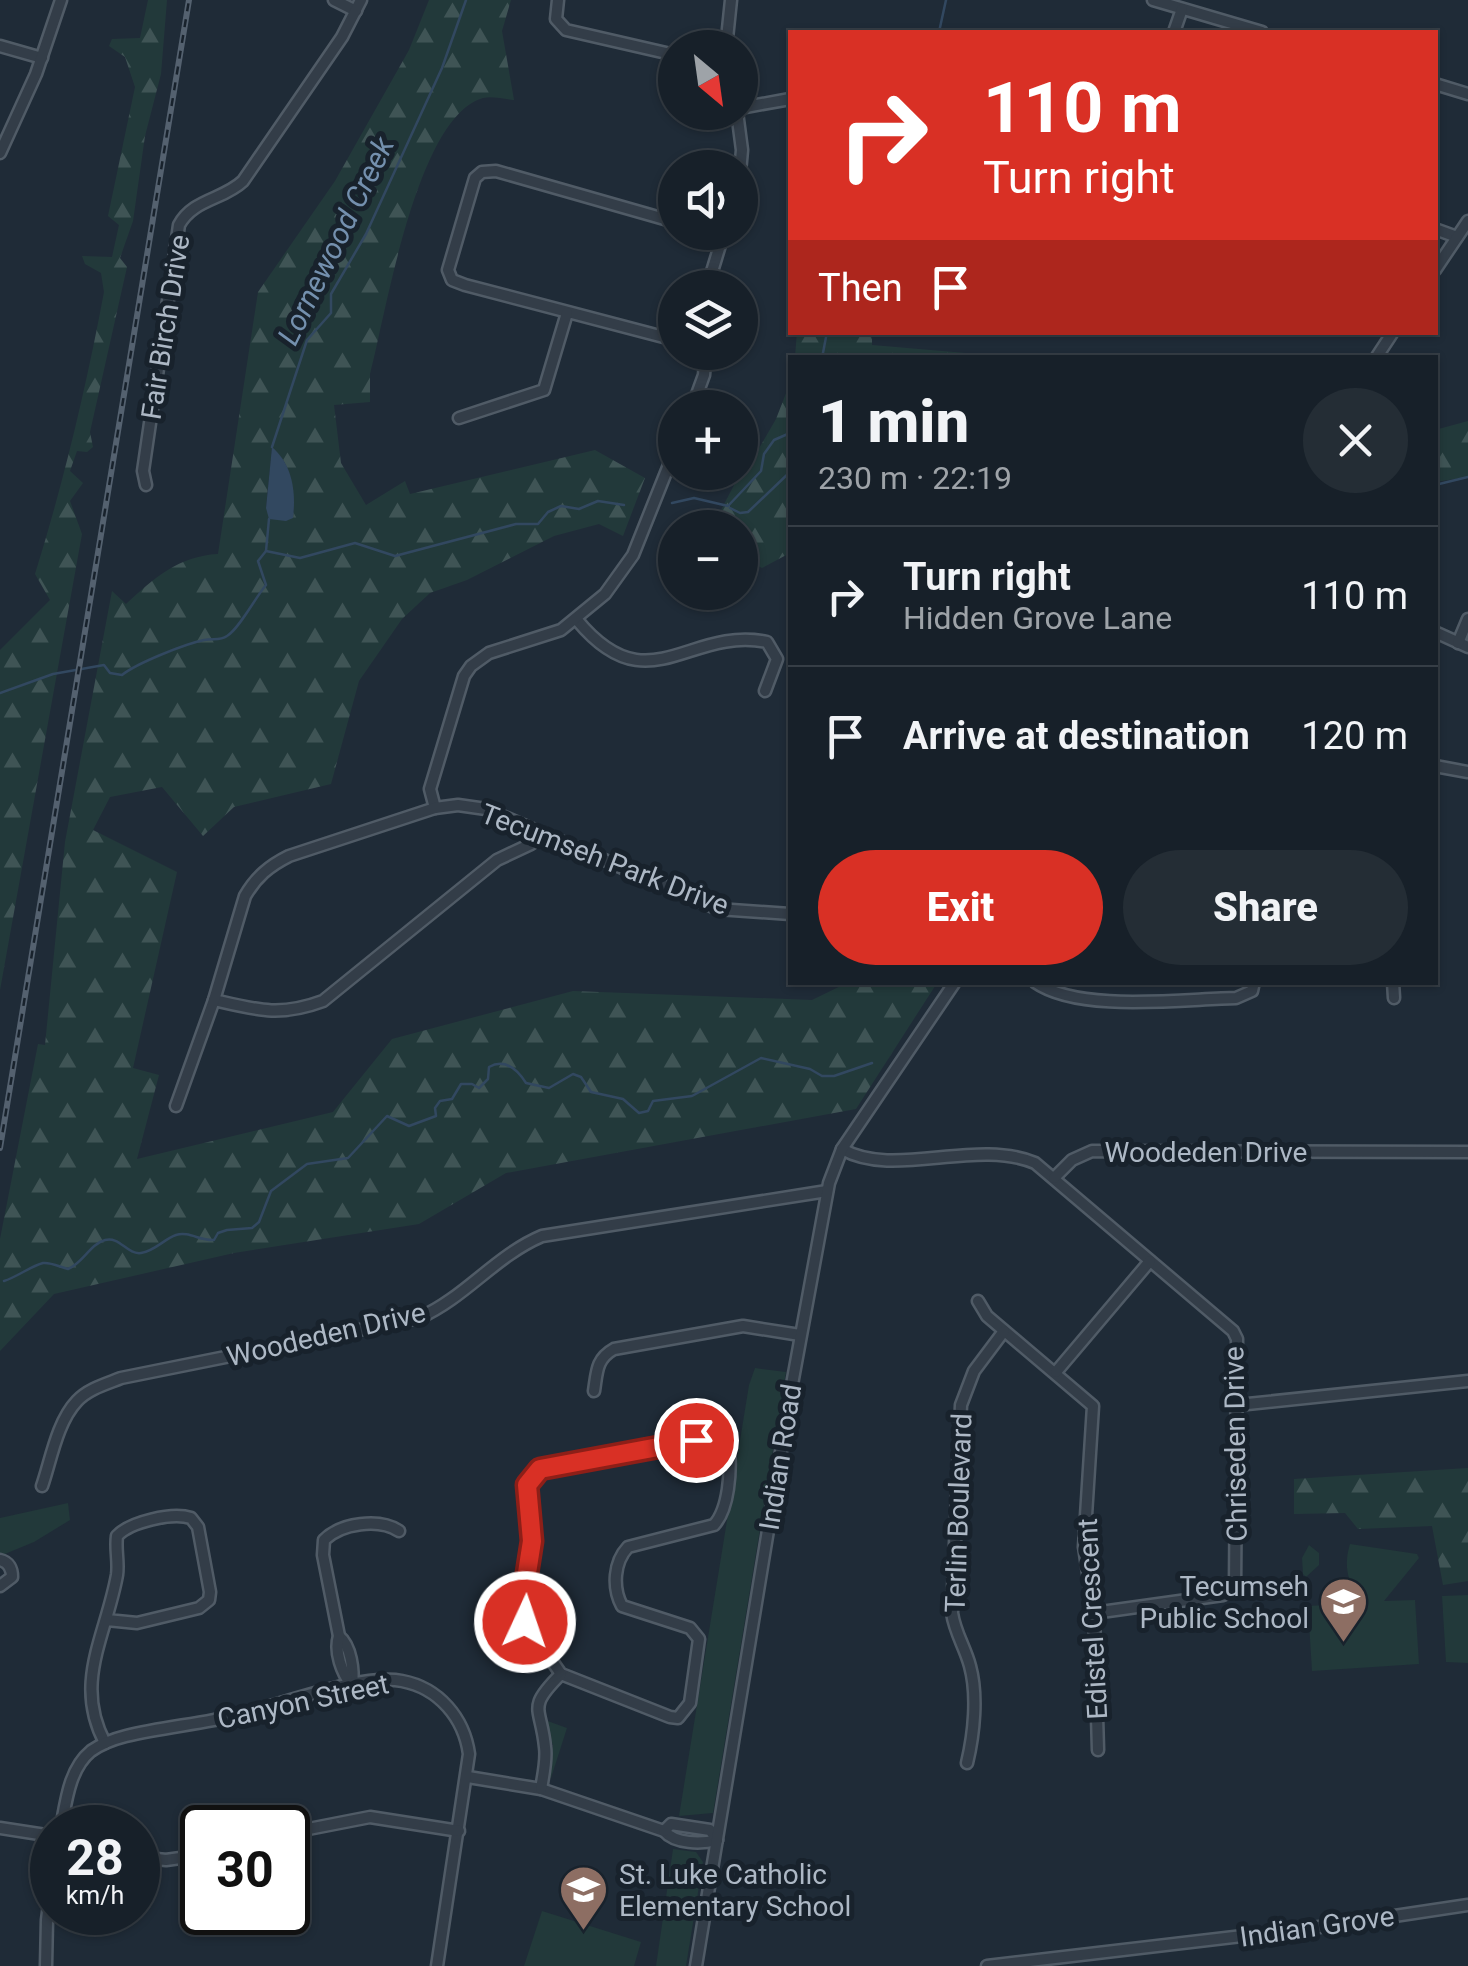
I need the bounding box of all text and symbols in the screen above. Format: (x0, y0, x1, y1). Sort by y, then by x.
north arrow (658, 30, 758, 130)
map controls (658, 30, 758, 610)
text: 110 m (983, 67, 1182, 149)
icon: right (818, 70, 948, 200)
water label: Lornewood Creek (270, 130, 401, 350)
button: sound (658, 150, 758, 250)
text: Turn right (983, 151, 1175, 204)
street label: Fair Birch Drive (135, 232, 196, 422)
icon: arrive (923, 260, 978, 315)
text: Then (818, 266, 903, 310)
button: layers (658, 270, 758, 370)
text: 1 min (818, 386, 969, 457)
button: close (1303, 388, 1408, 493)
button: + (658, 390, 758, 490)
text: 230 m · 22:19 (818, 459, 1012, 497)
button: − (658, 510, 758, 610)
text: Turn right (903, 555, 1071, 599)
icon: right (818, 569, 873, 624)
text: 110 m (1301, 574, 1408, 618)
text: Hidden Grove Lane (903, 599, 1172, 637)
icon: arrive (818, 709, 873, 764)
text: Arrive at destination (903, 714, 1250, 758)
text: 120 m (1301, 714, 1408, 758)
street label: Tecumseh Park Drive (476, 797, 733, 922)
button: Exit (818, 850, 1103, 965)
button: Share (1123, 850, 1408, 965)
street label: Woodeden Drive (1105, 1136, 1307, 1169)
street label: Woodeden Drive (224, 1296, 429, 1373)
street label: Chriseden Drive (1217, 1346, 1254, 1542)
street label: Indian Road (753, 1382, 808, 1533)
pin (654, 1398, 739, 1483)
icon: arrive (669, 1413, 724, 1468)
street label: Terlin Boulevard (939, 1413, 978, 1613)
street label: Edistel Crescent (1071, 1518, 1114, 1720)
position arrow (473, 1570, 577, 1674)
place label: Tecumseh Public School (1140, 1570, 1309, 1635)
school or university icon: Tecumseh Public School (1318, 1576, 1370, 1644)
street label: Canyon Street (214, 1667, 392, 1736)
speed limit sign: 30 (180, 1805, 310, 1935)
text: 28 (66, 1829, 124, 1887)
place label: St. Luke Catholic Elementary School (619, 1858, 851, 1923)
school or university icon: St. Luke Catholic Elementary School (558, 1864, 610, 1932)
text: km/h (66, 1881, 124, 1910)
street label: Indian Grove (1238, 1899, 1396, 1954)

